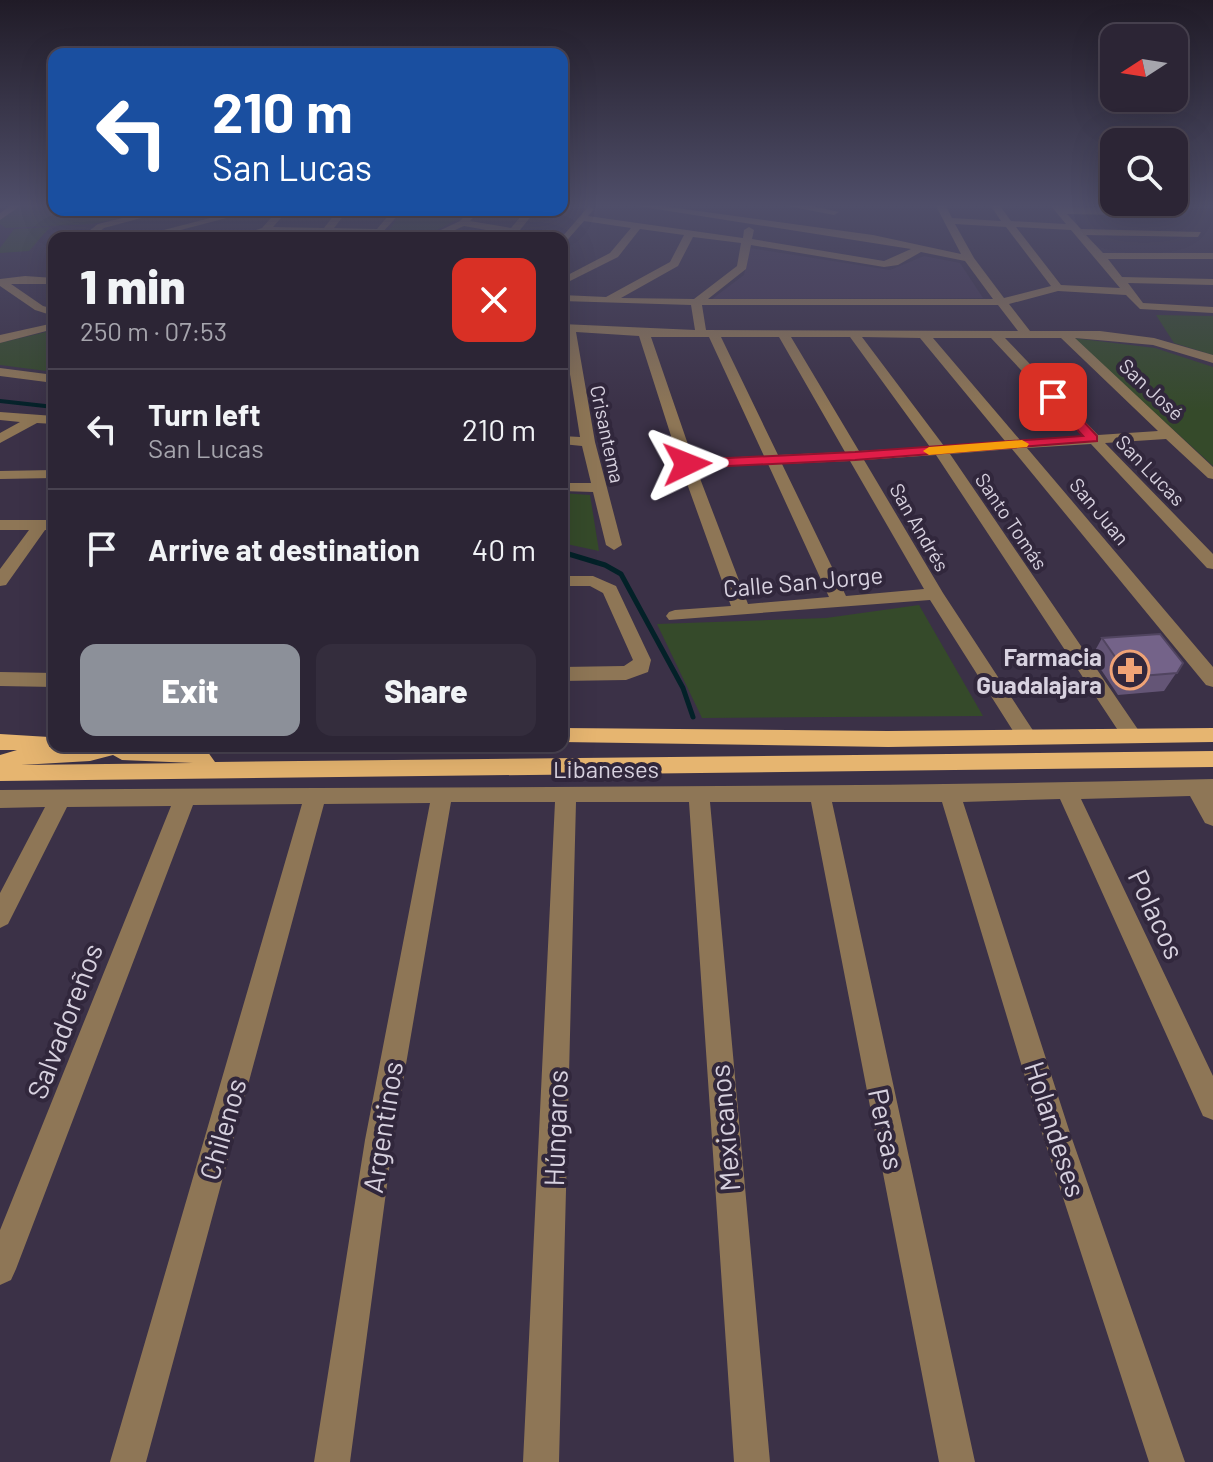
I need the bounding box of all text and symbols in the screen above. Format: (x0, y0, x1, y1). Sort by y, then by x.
north arrow (1100, 24, 1188, 112)
map controls (1100, 24, 1188, 216)
text: 210 m (212, 77, 353, 144)
icon: left (80, 80, 184, 184)
button: search (1100, 128, 1188, 216)
text: San Lucas (212, 145, 372, 188)
text: 1 min (80, 256, 186, 314)
button: close (452, 258, 536, 342)
text: 250 m · 07:53 (80, 315, 227, 346)
street label: San José (1115, 353, 1189, 425)
pin (1019, 363, 1087, 431)
icon: arrive (1031, 375, 1075, 419)
street label: Crisantema (586, 383, 630, 485)
text: Turn left (148, 396, 261, 432)
icon: left (80, 407, 124, 451)
text: 210 m (462, 411, 536, 447)
position arrow (645, 422, 729, 506)
street label: San Lucas (1111, 430, 1191, 510)
text: San Lucas (148, 432, 264, 463)
street label: Santo Tomás (971, 468, 1053, 574)
street label: San Juan (1065, 473, 1135, 549)
street label: San Andrés (885, 479, 955, 575)
icon: arrive (80, 527, 124, 571)
text: Arrive at destination (148, 531, 420, 567)
text: 40 m (472, 531, 536, 567)
street label: Calle San Jorge (722, 560, 884, 602)
place label: Farmacia Guadalajara (976, 642, 1102, 699)
button: Exit (80, 644, 300, 736)
button: Share (316, 644, 536, 736)
pharmacy icon: Farmacia Guadalajara (1109, 649, 1151, 691)
street label: Libaneses (553, 754, 659, 783)
street label: Polacos (1121, 864, 1193, 964)
street label: Salvadoreños (19, 938, 109, 1104)
street label: Holandeses (1018, 1057, 1094, 1201)
street label: Argentinos (355, 1059, 409, 1195)
street label: Mexicanos (702, 1063, 746, 1193)
street label: Húngaros (536, 1069, 574, 1187)
street label: Chilenos (191, 1074, 253, 1184)
street label: Persas (862, 1085, 912, 1173)

